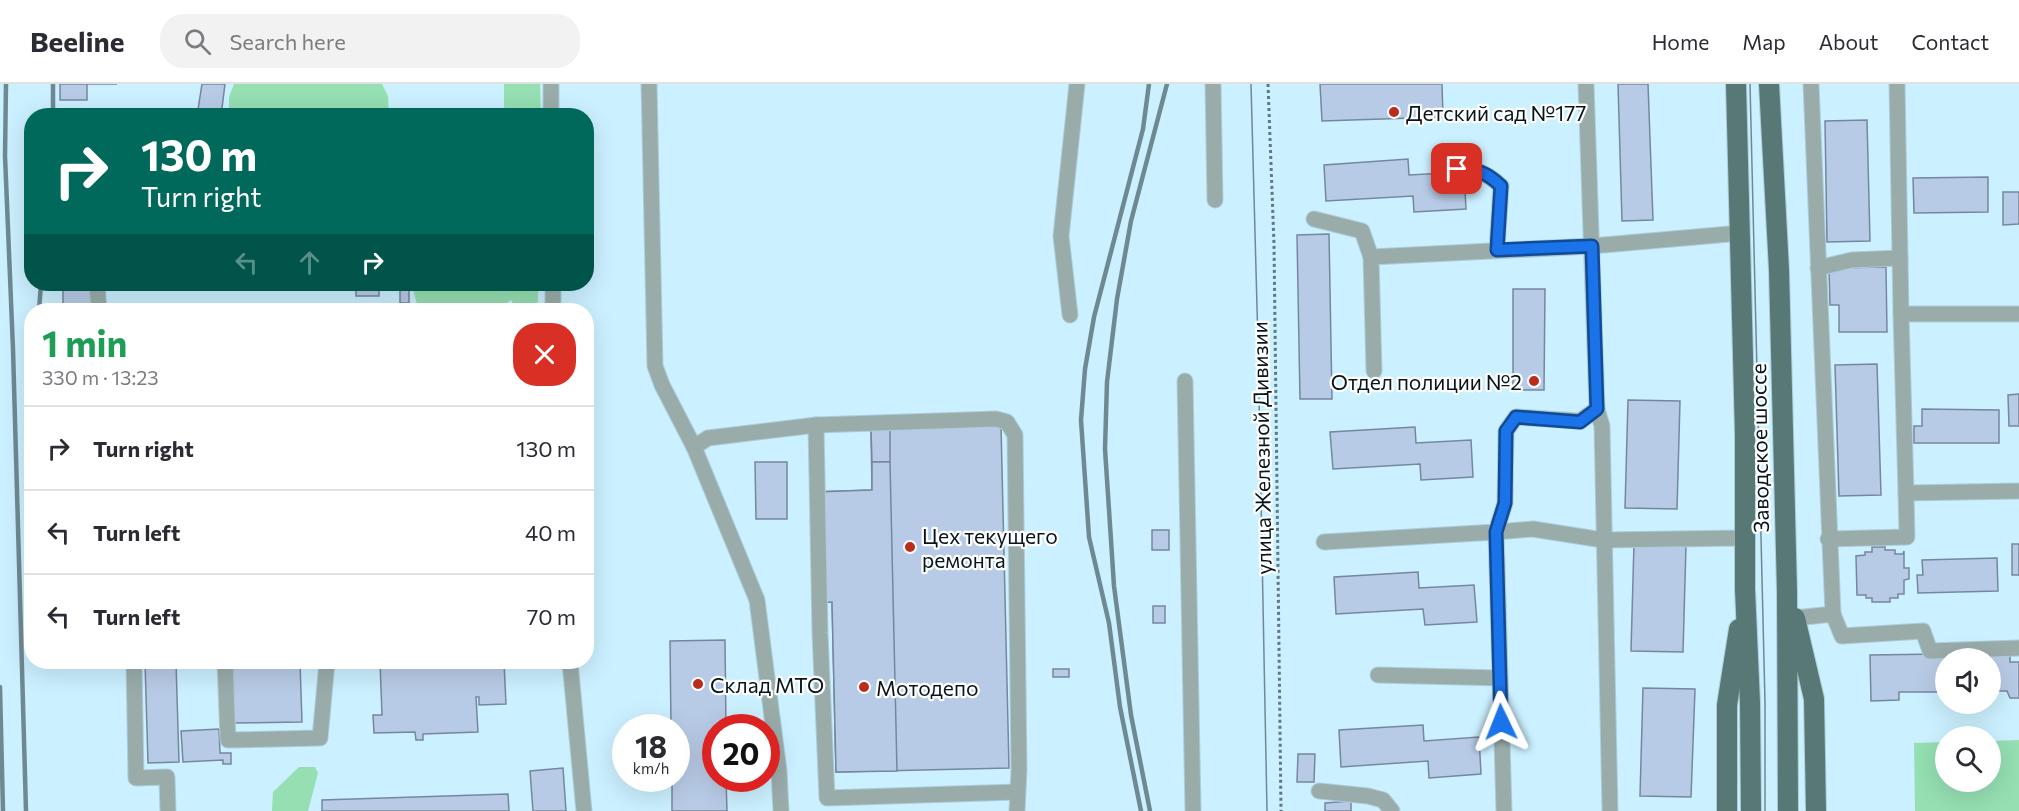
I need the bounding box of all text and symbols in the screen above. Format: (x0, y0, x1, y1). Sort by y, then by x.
search box (160, 14, 580, 68)
text: Beeline (30, 24, 124, 58)
icon: search (181, 25, 214, 58)
text: Search here (229, 28, 346, 55)
text: Home (1652, 29, 1709, 54)
text: Map (1742, 29, 1786, 54)
text: About (1819, 29, 1878, 54)
text: Contact (1911, 29, 1989, 54)
place label: Детский сад №177 (1406, 100, 1586, 125)
marker: Детский сад №177 (1387, 105, 1401, 119)
text: 130 m (141, 128, 257, 180)
icon: right (42, 132, 120, 210)
pin (1431, 143, 1482, 194)
icon: arrive (1440, 152, 1473, 185)
text: Turn right (141, 180, 261, 213)
icon: left (230, 246, 263, 279)
icon: ahead (293, 246, 326, 279)
icon: right (356, 246, 389, 279)
text: 1 min (42, 320, 127, 364)
street label: улица Железной Дивизии (1246, 321, 1276, 575)
button: close (513, 323, 576, 386)
street label: Заводское шоссе (1745, 363, 1773, 533)
text: 330 m · 13:23 (42, 365, 159, 389)
place label: Отдел полиции №2 (1331, 369, 1522, 394)
marker: Отдел полиции №2 (1527, 374, 1541, 388)
icon: right (42, 432, 75, 465)
text: Turn right (93, 435, 194, 462)
text: 130 m (516, 435, 576, 462)
icon: left (42, 516, 75, 549)
text: Turn left (93, 519, 180, 546)
text: 40 m (525, 519, 576, 546)
place label: Цех текущего ремонта (922, 523, 1058, 572)
marker: Цех текущего ремонта (903, 540, 917, 554)
icon: left (42, 600, 75, 633)
text: Turn left (93, 603, 180, 630)
text: 70 m (527, 603, 576, 630)
map controls (1935, 648, 2001, 792)
button: sound (1935, 648, 2001, 714)
place label: Склад МТО (710, 672, 824, 697)
place label: Мотодепо (876, 675, 978, 700)
marker: Склад МТО (691, 677, 705, 691)
marker: Мотодепо (857, 680, 871, 694)
position arrow (1469, 690, 1533, 754)
speed limit sign: 20 (702, 714, 780, 792)
button: search (1935, 726, 2001, 792)
text: 18 (635, 727, 667, 764)
text: km/h (633, 759, 669, 777)

